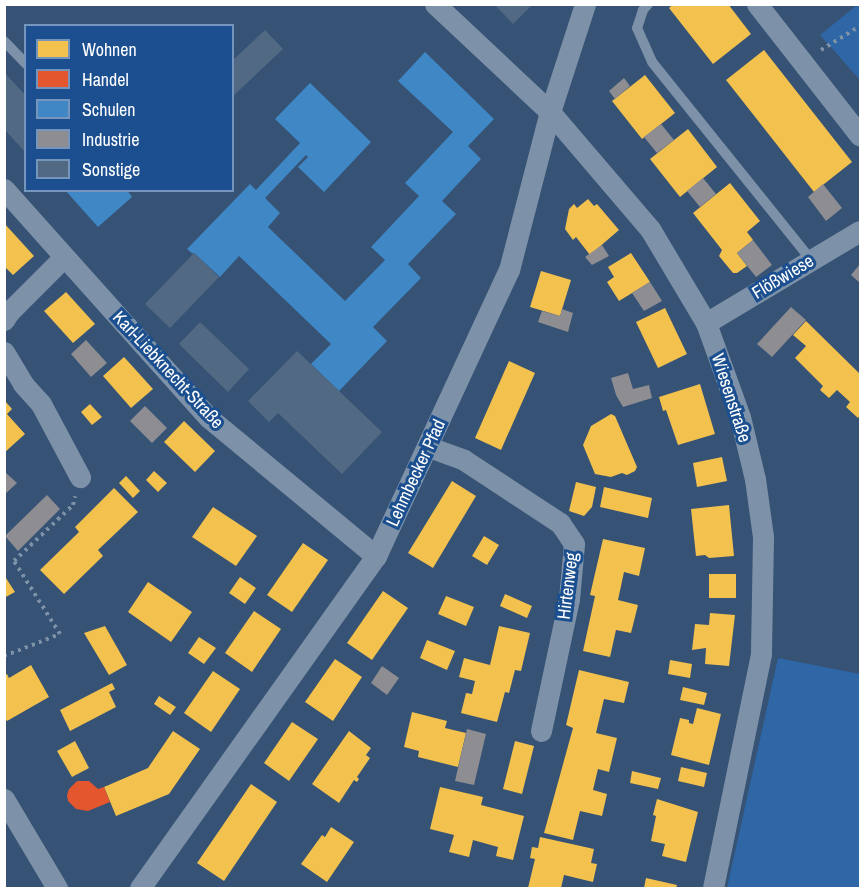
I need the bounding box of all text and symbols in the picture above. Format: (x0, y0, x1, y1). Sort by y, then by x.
legend (24, 24, 234, 192)
text: Wohnen (82, 37, 137, 62)
text: Handel (82, 67, 129, 92)
text: Schulen (82, 97, 135, 122)
text: Industrie (82, 127, 139, 152)
text: Sonstige (82, 157, 140, 182)
street label: Flößwiese (748, 250, 818, 304)
street label: Karl-Liebknecht-Straße (108, 307, 228, 433)
street label: Wiesenstraße (707, 351, 755, 445)
street label: Lehmbecker Pfad (382, 416, 450, 530)
street label: Hirtenweg (553, 551, 583, 621)

